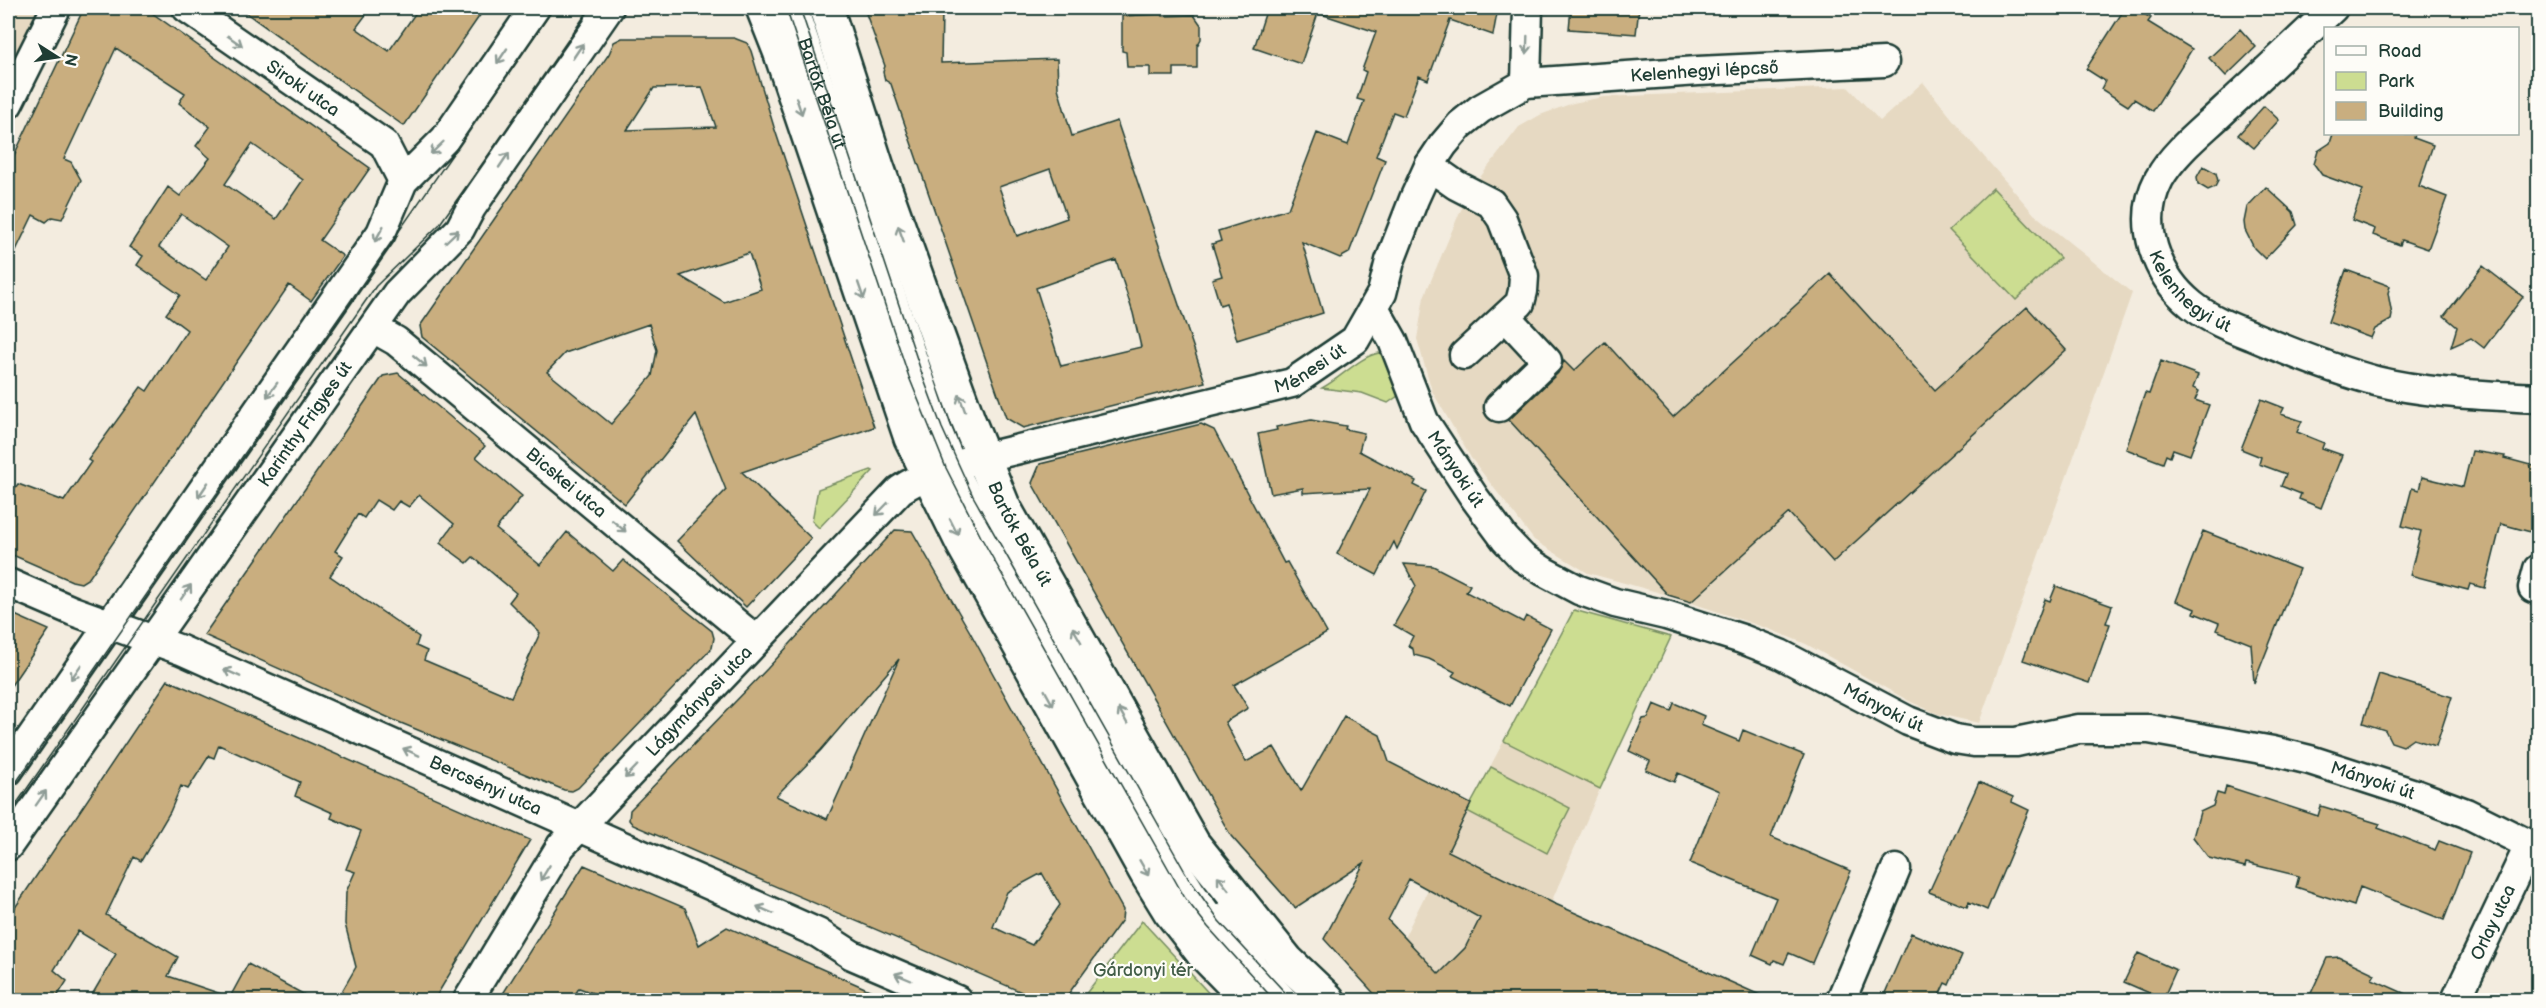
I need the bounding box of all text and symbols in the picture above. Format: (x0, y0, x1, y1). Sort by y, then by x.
north arrow (27, 27, 87, 87)
legend (2324, 27, 2519, 135)
one-way arrow (226, 35, 243, 47)
street label: Bartók Béla út (793, 35, 850, 152)
one-way arrow (1521, 35, 1533, 55)
text: Road (2378, 41, 2422, 62)
one-way arrow (572, 44, 584, 60)
one-way arrow (496, 47, 508, 64)
text: N (60, 52, 81, 68)
street label: Siroki utca (262, 56, 343, 121)
street label: Kelenhegyi lépcső (1630, 57, 1779, 87)
text: Park (2378, 71, 2414, 92)
one-way arrow (794, 96, 805, 115)
text: Building (2378, 101, 2444, 122)
one-way arrow (429, 140, 444, 155)
one-way arrow (498, 152, 510, 168)
one-way arrow (373, 225, 384, 243)
one-way arrow (895, 226, 906, 244)
one-way arrow (445, 229, 460, 243)
street label: Kelenhegyi út (2144, 248, 2235, 337)
one-way arrow (857, 281, 868, 300)
street label: Ménesi út (1272, 339, 1350, 398)
one-way arrow (412, 355, 428, 368)
street label: Karinthy Frigyes út (254, 357, 357, 491)
one-way arrow (266, 381, 278, 397)
one-way arrow (955, 394, 966, 413)
street label: Mányoki út (1422, 427, 1488, 512)
street label: Bicskei utca (522, 444, 611, 522)
street label: Bartók Béla út (983, 479, 1056, 590)
one-way arrow (196, 481, 209, 498)
one-way arrow (874, 502, 889, 517)
one-way arrow (949, 518, 961, 536)
one-way arrow (611, 520, 627, 533)
one-way arrow (180, 584, 192, 601)
one-way arrow (1071, 627, 1082, 645)
street label: Lágymányosi utca (642, 642, 757, 761)
one-way arrow (70, 664, 82, 680)
one-way arrow (224, 666, 242, 678)
street label: Mányoki út (1839, 679, 1926, 737)
one-way arrow (1044, 688, 1055, 706)
one-way arrow (1117, 708, 1128, 726)
one-way arrow (402, 745, 420, 757)
street label: Bercsényi utca (426, 752, 545, 820)
street label: Mányoki út (2328, 757, 2418, 804)
one-way arrow (624, 764, 638, 779)
one-way arrow (35, 790, 47, 806)
one-way arrow (1138, 859, 1150, 876)
one-way arrow (538, 864, 550, 881)
one-way arrow (1217, 876, 1230, 892)
street label: Orlay utca (2466, 881, 2520, 964)
one-way arrow (756, 903, 774, 915)
park label: Gárdonyi tér (1093, 960, 1194, 981)
one-way arrow (895, 971, 913, 982)

